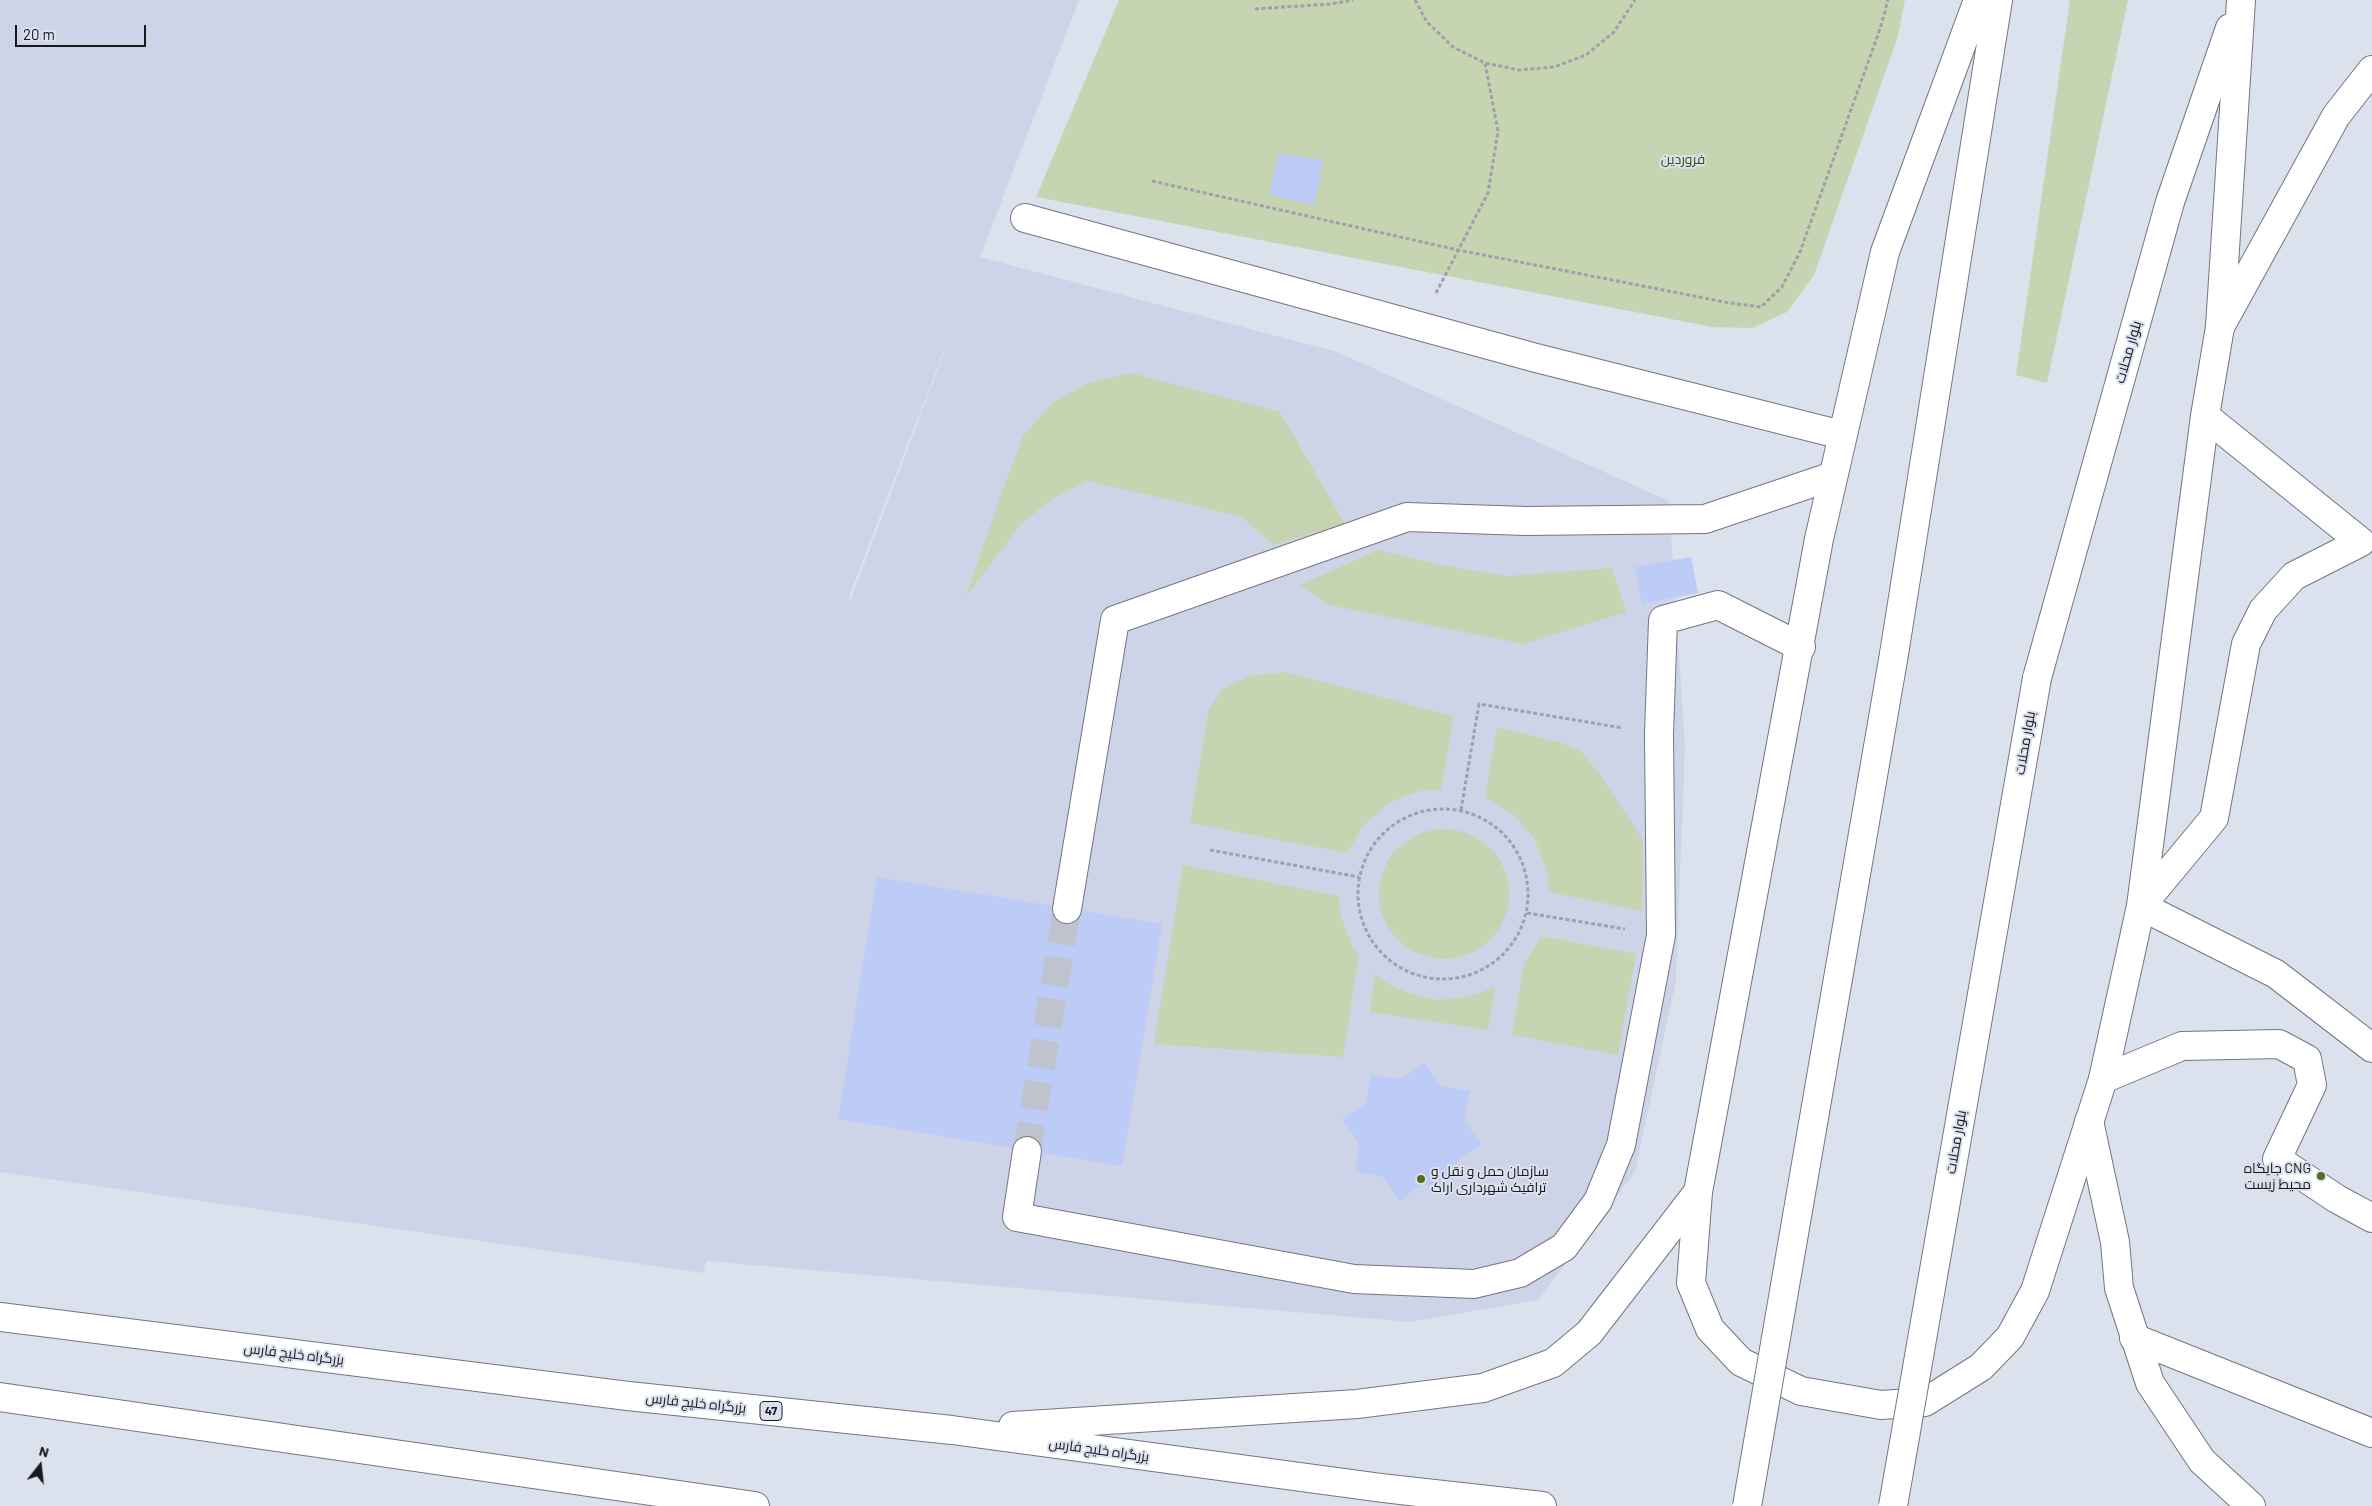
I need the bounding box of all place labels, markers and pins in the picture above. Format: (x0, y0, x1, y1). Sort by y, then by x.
place label: جایگاه CNG محیط زیست (2244, 1160, 2311, 1192)
place label: سازمان حمل و نقل و ترافیک شهرداری اراک (1431, 1163, 1549, 1196)
marker: جایگاه CNG محیط زیست (2315, 1170, 2327, 1182)
marker: سازمان حمل و نقل و ترافیک شهرداری اراک (1415, 1173, 1427, 1185)

